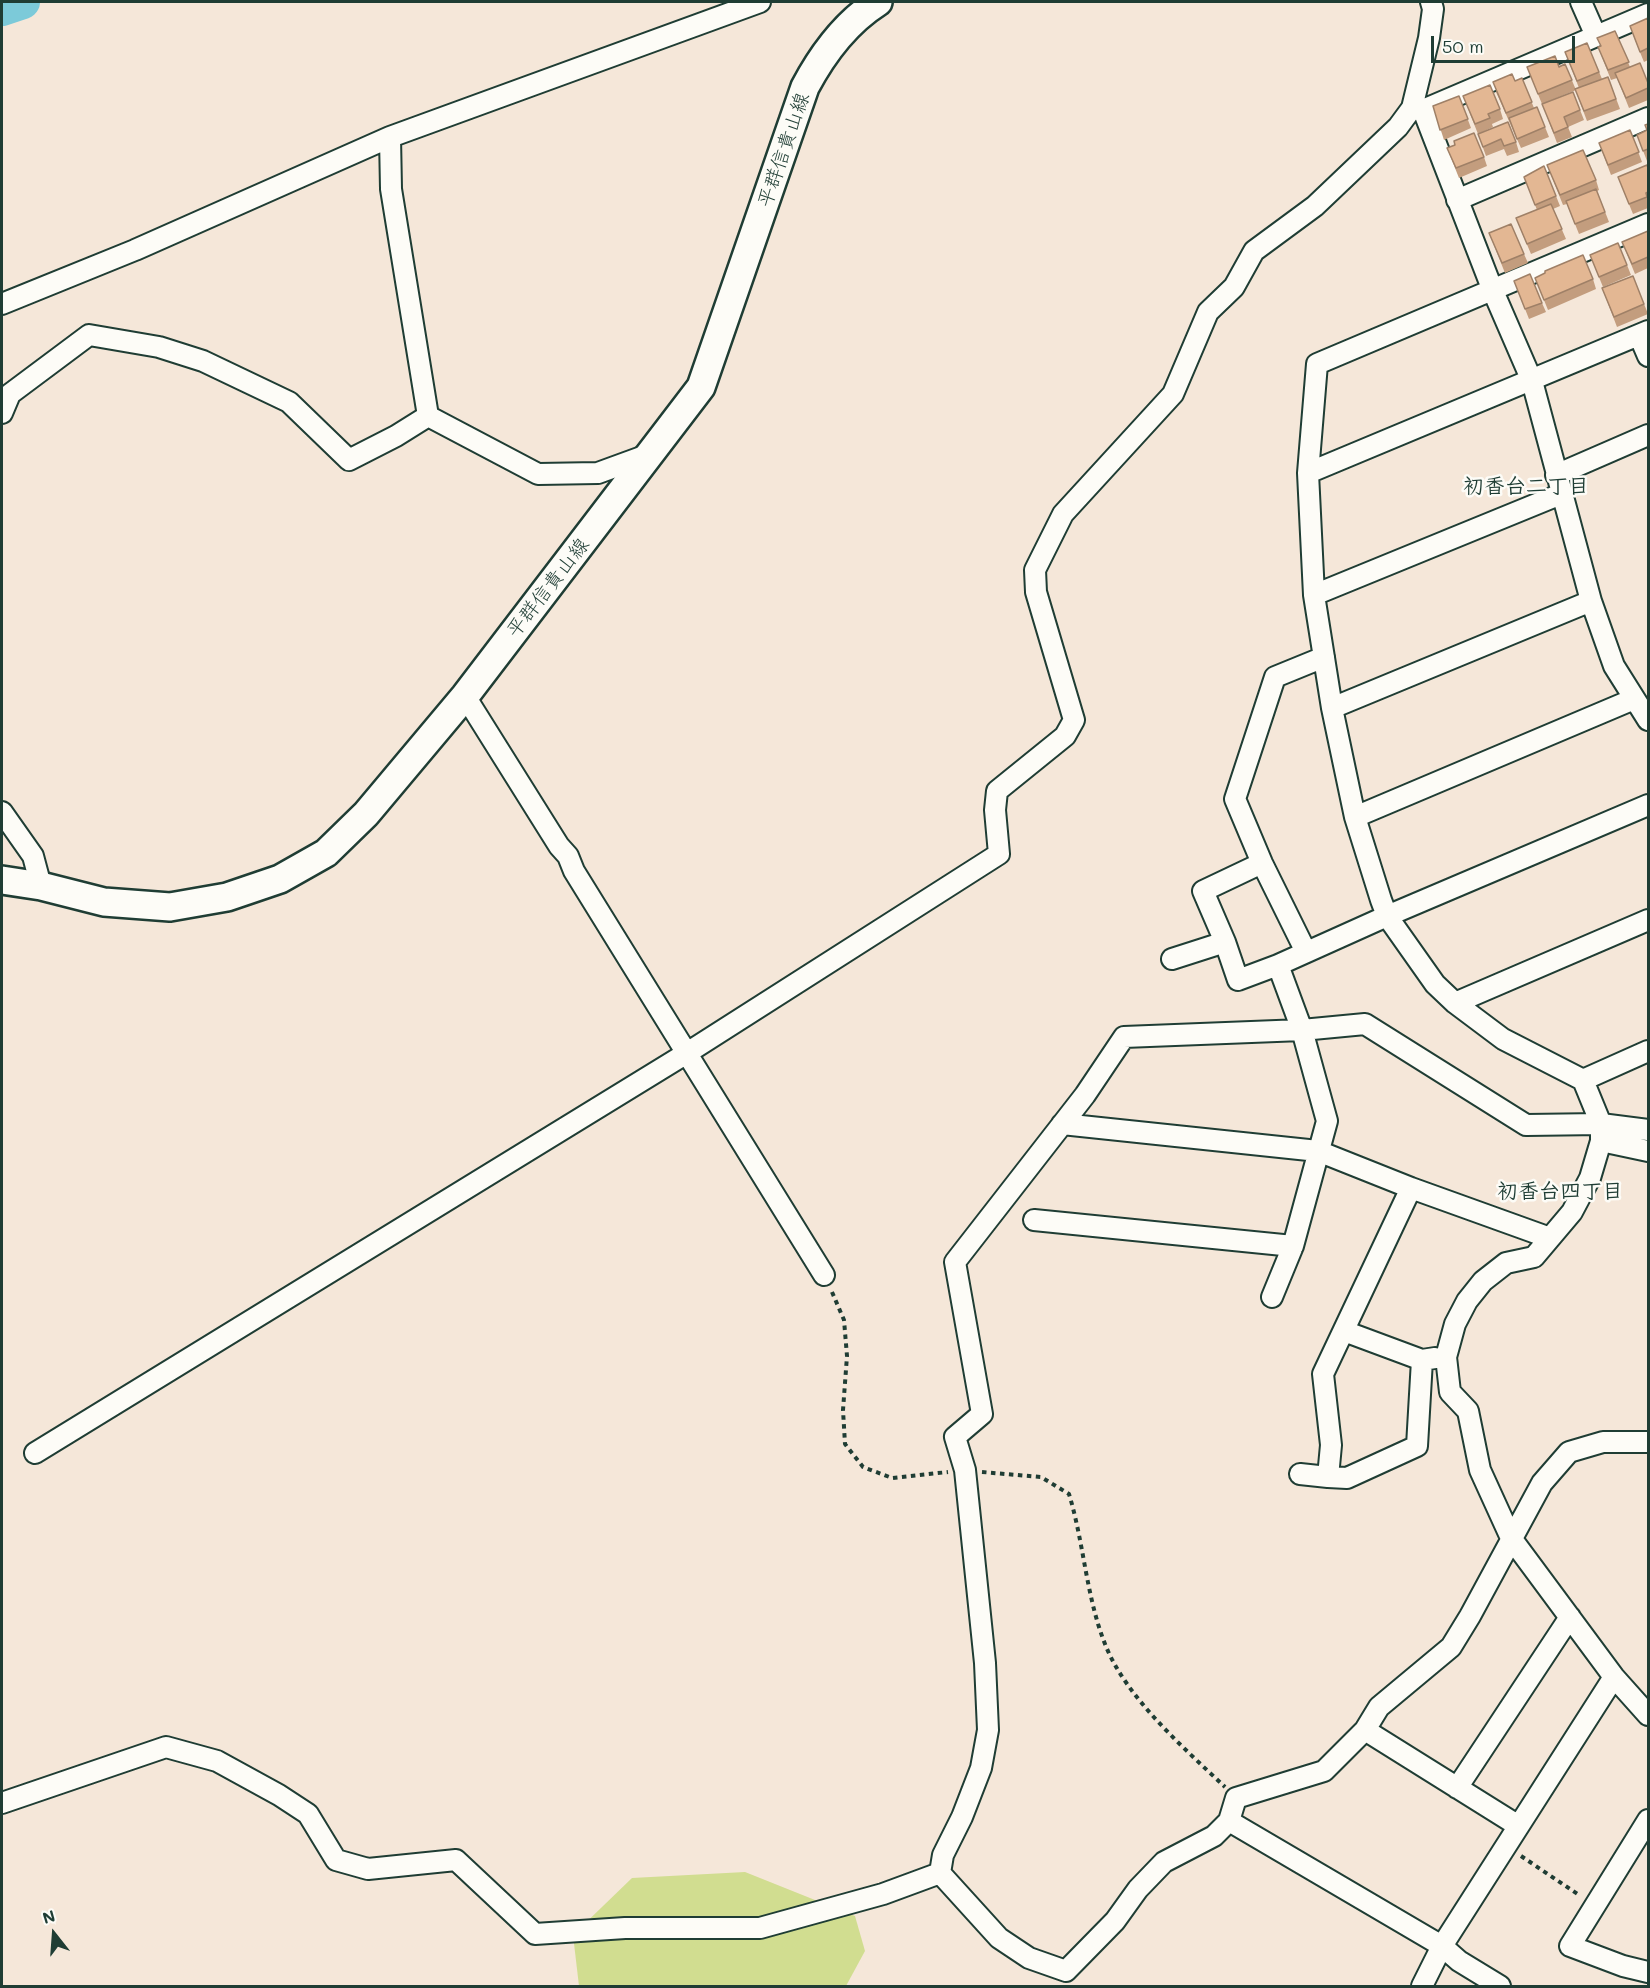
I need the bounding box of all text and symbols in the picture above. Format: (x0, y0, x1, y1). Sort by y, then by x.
scale bar (1434, 24, 1578, 62)
text: 50 m (1442, 34, 1484, 58)
street label: 平群信貴山線 (753, 89, 815, 211)
district label: 初香台二丁目 (1463, 474, 1589, 500)
street label: 平群信貴山線 (502, 533, 594, 643)
district label: 初香台四丁目 (1497, 1179, 1623, 1205)
north arrow (24, 1904, 84, 1964)
text: N (40, 1904, 57, 1928)

